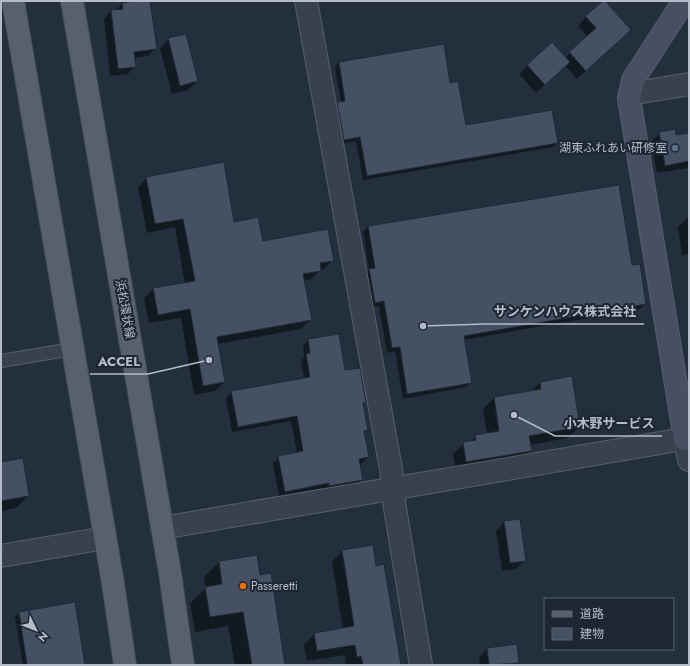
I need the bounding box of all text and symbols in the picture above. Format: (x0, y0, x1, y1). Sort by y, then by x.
place label: 湖東ふれあい研修室 (559, 139, 667, 157)
marker: 湖東ふれあい研修室 (670, 143, 680, 153)
street label: 浜松環状線 (111, 278, 139, 340)
callout: サンケンハウス株式会社 (485, 299, 644, 324)
text: サンケンハウス株式会社 (494, 302, 636, 321)
callout: ACCEL (90, 349, 148, 374)
text: ACCEL (97, 352, 140, 371)
callout: 小木野サービス (555, 411, 662, 436)
text: 小木野サービス (563, 414, 655, 433)
place label: Passeretti (251, 577, 298, 595)
marker: Passeretti (238, 581, 248, 591)
legend (544, 598, 674, 650)
text: 道路 (580, 605, 604, 623)
north arrow (16, 610, 56, 650)
text: 建物 (580, 625, 604, 643)
text: N (34, 628, 52, 645)

